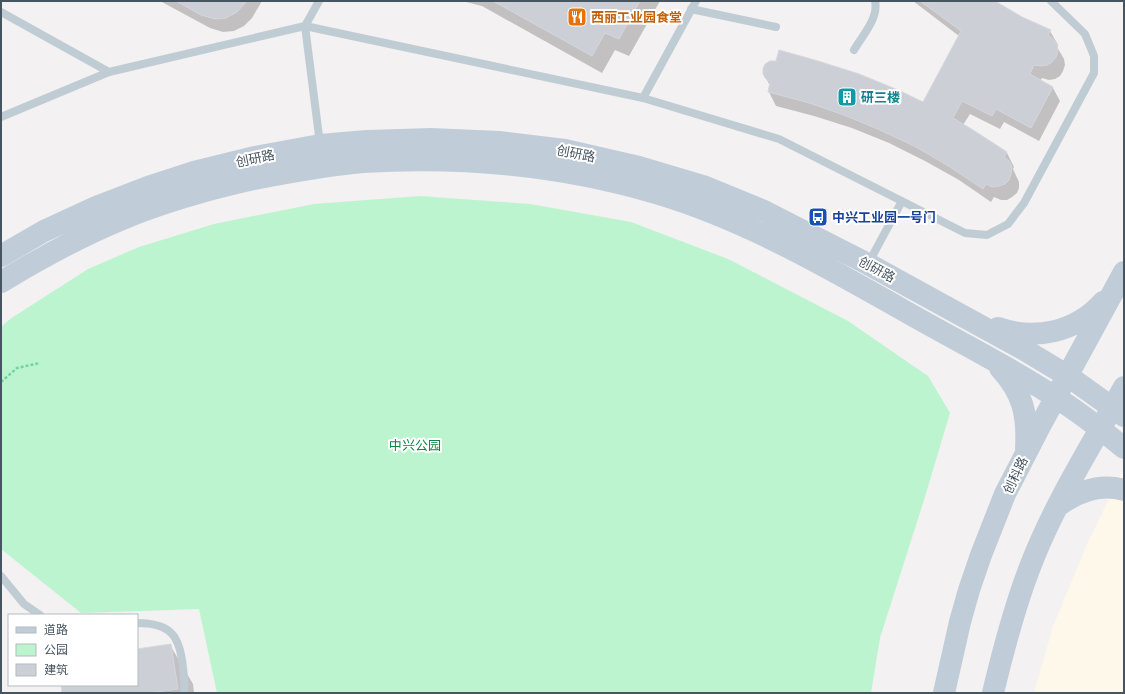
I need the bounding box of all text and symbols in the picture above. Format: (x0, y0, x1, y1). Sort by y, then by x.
restaurant icon: 西丽工业园食堂 (566, 6, 588, 28)
place label: 西丽工业园食堂 (591, 9, 682, 25)
building icon: 研三楼 (836, 86, 858, 108)
place label: 研三楼 (861, 89, 900, 105)
street label: 创研路 (555, 141, 597, 165)
street label: 创研路 (234, 146, 276, 170)
bus stop icon: 中兴工业园一号门 (807, 206, 829, 228)
place label: 中兴工业园一号门 (832, 209, 936, 225)
street label: 创研路 (856, 253, 898, 285)
park label: 中兴公园 (389, 437, 441, 453)
street label: 创科路 (999, 454, 1031, 496)
legend (8, 614, 138, 686)
text: 道路 (44, 622, 68, 636)
text: 公园 (44, 642, 68, 656)
text: 建筑 (44, 662, 68, 676)

